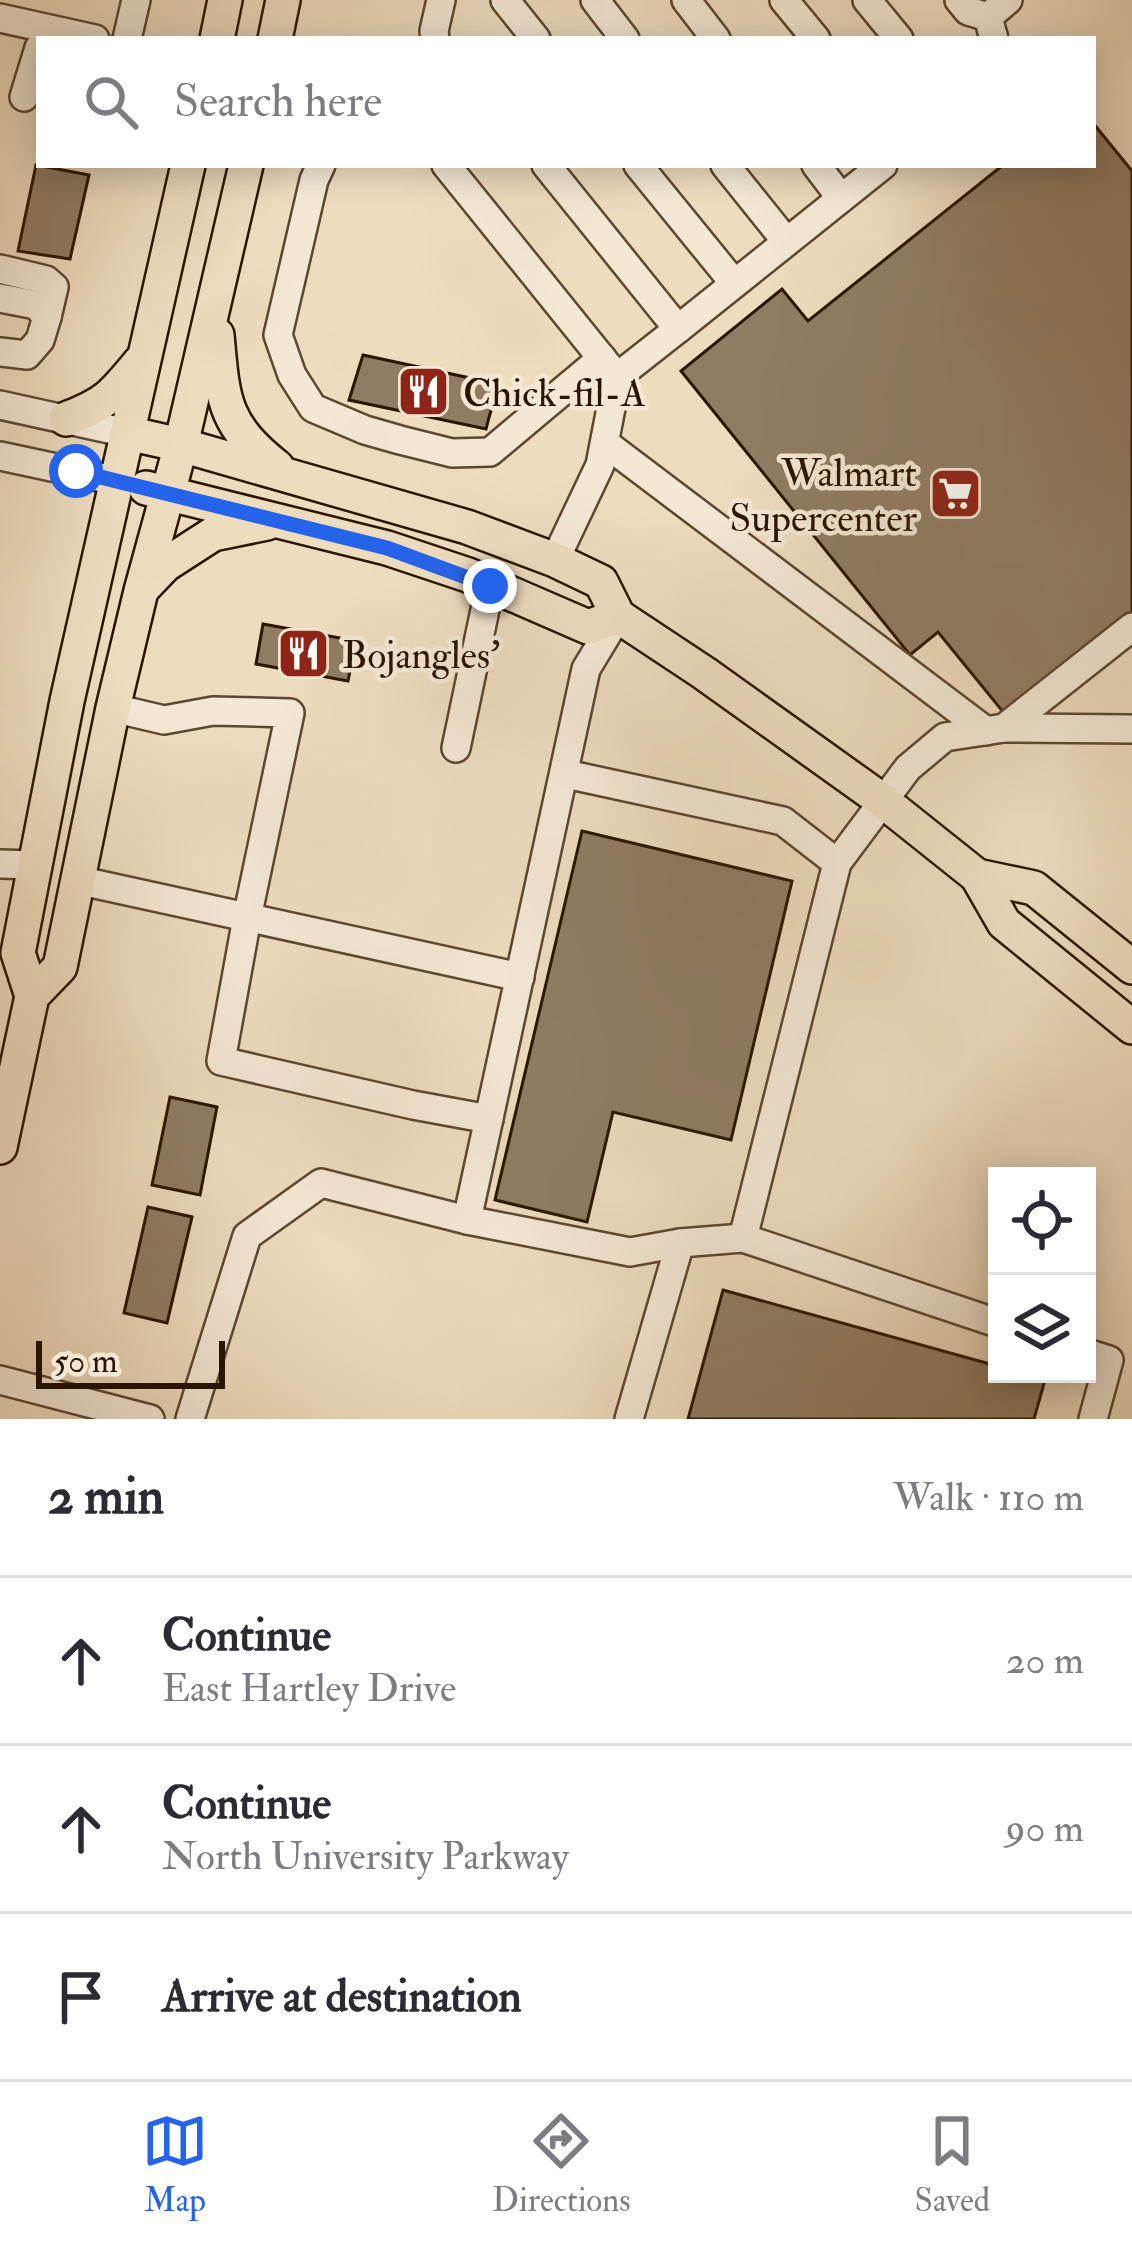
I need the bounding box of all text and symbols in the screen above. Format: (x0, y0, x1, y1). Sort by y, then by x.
search box (36, 36, 1096, 168)
icon: search (78, 69, 144, 135)
text: Search here (174, 74, 382, 130)
restaurant icon: Chick-fil-A (396, 364, 452, 420)
place label: Chick-fil-A (463, 369, 646, 418)
route start (49, 444, 103, 498)
place label: Walmart Supercenter (730, 449, 917, 543)
supermarket icon: Walmart Supercenter (928, 466, 984, 522)
route end (463, 559, 517, 613)
restaurant icon: Bojangles' (275, 626, 331, 682)
place label: Bojangles' (342, 631, 500, 680)
map controls (988, 1167, 1096, 1383)
button: locate (988, 1167, 1096, 1275)
button: layers (988, 1275, 1096, 1383)
scale bar (36, 1335, 225, 1388)
text: 50 m (54, 1341, 118, 1382)
text: 2 min (48, 1465, 164, 1529)
text: Walk · 110 m (893, 1473, 1084, 1522)
text: Continue (162, 1608, 331, 1664)
icon: ahead (48, 1628, 114, 1694)
text: 20 m (1006, 1636, 1084, 1685)
text: East Hartley Drive (162, 1664, 456, 1713)
text: Continue (162, 1776, 331, 1832)
icon: ahead (48, 1796, 114, 1862)
text: 90 m (1006, 1804, 1084, 1853)
text: North University Parkway (162, 1832, 569, 1881)
icon: arrive (48, 1964, 114, 2030)
text: Arrive at destination (162, 1969, 522, 2025)
tab: Map (142, 2108, 208, 2221)
tab: Directions (492, 2108, 631, 2221)
tab: Saved (915, 2108, 990, 2221)

